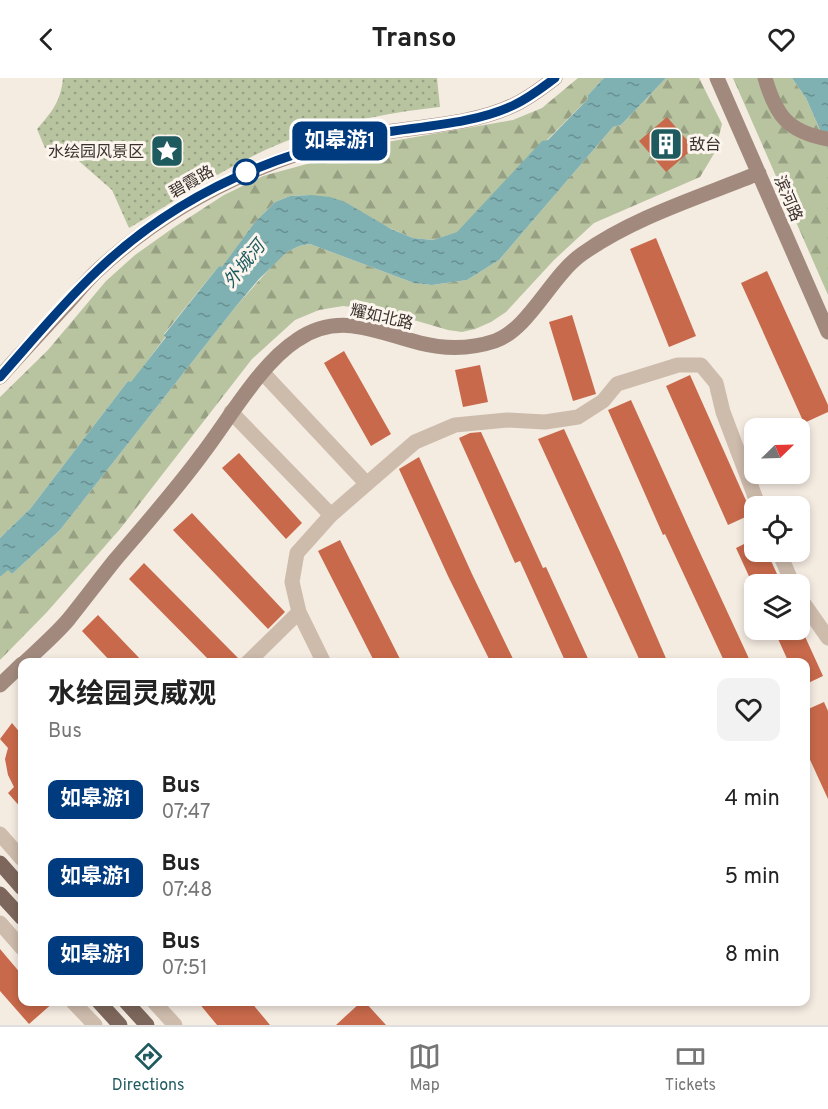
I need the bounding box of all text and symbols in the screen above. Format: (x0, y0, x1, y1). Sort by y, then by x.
text: Transo (372, 22, 456, 56)
icon: back (30, 23, 63, 56)
icon: heart (765, 23, 798, 56)
line badge: 如皋游1 (298, 122, 382, 160)
building icon: 敌台 (648, 126, 684, 162)
text: 如皋游1 (304, 128, 376, 155)
place icon: 水绘园风景区 (149, 133, 185, 169)
place label: 敌台 (689, 136, 721, 156)
place label: 水绘园风景区 (48, 143, 144, 163)
unlabelled marker (233, 159, 259, 185)
street label: 碧霞路 (166, 162, 218, 203)
street label: 滨河路 (769, 173, 806, 225)
water label: 外城河 (219, 234, 273, 293)
street label: 耀如北路 (348, 301, 415, 335)
north arrow (744, 418, 810, 484)
map controls (744, 418, 810, 640)
button: locate (744, 496, 810, 562)
button: layers (744, 574, 810, 640)
text: 水绘园灵威观 (48, 678, 216, 714)
button: heart (717, 678, 780, 741)
text: Bus (48, 719, 82, 745)
text: Bus (161, 773, 200, 800)
text: 如皋游1 (60, 786, 131, 813)
text: 4 min (725, 786, 780, 813)
text: 07:47 (161, 800, 210, 826)
text: Bus (161, 851, 200, 878)
text: 如皋游1 (60, 864, 131, 891)
text: 5 min (725, 864, 780, 891)
text: 07:48 (161, 878, 212, 904)
text: Bus (161, 929, 200, 956)
text: 如皋游1 (60, 942, 131, 969)
text: 8 min (725, 942, 780, 969)
text: 07:51 (161, 956, 208, 982)
tab: Directions (112, 1040, 185, 1096)
tab: Map (408, 1040, 441, 1096)
tab: Tickets (665, 1040, 716, 1096)

